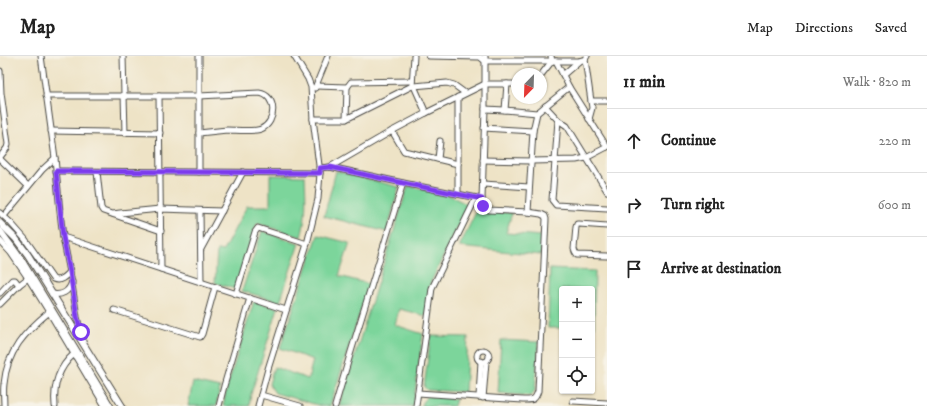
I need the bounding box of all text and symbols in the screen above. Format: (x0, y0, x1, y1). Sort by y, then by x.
text: Map (20, 16, 55, 39)
text: Map (747, 19, 773, 37)
text: Directions (795, 19, 853, 37)
text: Saved (875, 19, 907, 37)
north arrow (511, 68, 547, 104)
text: 11 min (623, 71, 665, 93)
text: Walk · 820 m (843, 74, 911, 90)
icon: ahead (623, 130, 645, 152)
text: Continue (661, 131, 716, 150)
text: 220 m (879, 133, 911, 149)
icon: right (623, 194, 645, 216)
text: Turn right (661, 195, 724, 214)
route end (474, 197, 492, 215)
text: 600 m (878, 197, 911, 213)
icon: arrive (623, 258, 645, 280)
text: Arrive at destination (661, 259, 781, 278)
map controls (559, 286, 595, 394)
button: + (559, 286, 595, 322)
button: − (559, 322, 595, 358)
route start (72, 323, 90, 341)
button: locate (559, 358, 595, 394)

